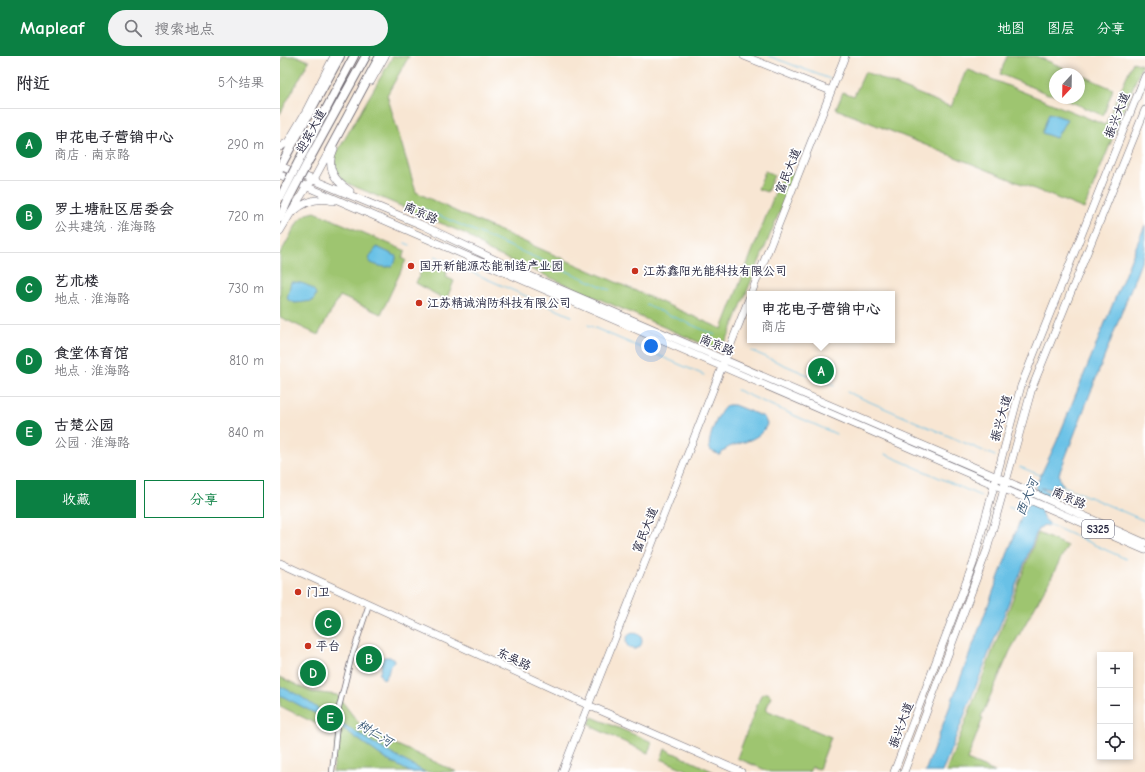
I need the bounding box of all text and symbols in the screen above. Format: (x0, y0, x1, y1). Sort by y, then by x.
search box (108, 10, 388, 46)
text: Mapleaf (20, 17, 84, 39)
icon: search (122, 17, 144, 39)
text: 搜索地点 (154, 20, 214, 38)
text: 地图 (997, 20, 1025, 37)
text: 图层 (1047, 20, 1075, 37)
text: 分享 (1097, 20, 1125, 37)
north arrow (1049, 68, 1085, 104)
text: 附近 (16, 74, 50, 93)
text: 5个结果 (218, 75, 264, 90)
street label: 振兴大道 (1102, 90, 1132, 140)
street label: 迎宾大道 (293, 107, 329, 155)
text: 申花电子营销中心 (54, 128, 174, 146)
text: A (25, 137, 33, 152)
text: 290 m (227, 137, 264, 152)
street label: 富民大道 (773, 146, 803, 196)
text: 商店 · 南京路 (54, 147, 130, 162)
street label: 南京路 (402, 199, 440, 227)
text: 罗土塘社区居委会 (54, 200, 174, 218)
text: B (25, 209, 33, 224)
text: 720 m (228, 209, 264, 224)
text: 公共建筑 · 淮海路 (54, 219, 156, 234)
place label: 国开新能源芯能制造产业园 (419, 259, 563, 273)
marker: 国开新能源芯能制造产业园 (406, 261, 416, 271)
place label: 江苏鑫阳光能科技有限公司 (643, 264, 787, 278)
marker: 江苏鑫阳光能科技有限公司 (630, 266, 640, 276)
text: 艺术楼 (54, 272, 99, 290)
text: C (25, 281, 33, 296)
text: 730 m (228, 281, 264, 296)
text: 地点 · 淮海路 (54, 291, 130, 306)
popup (747, 291, 895, 343)
place label: 江苏精诚消防科技有限公司 (427, 296, 571, 310)
marker: 江苏精诚消防科技有限公司 (414, 298, 424, 308)
text: 申花电子营销中心 (761, 300, 881, 318)
text: 商店 (761, 319, 787, 334)
street label: 南京路 (698, 332, 736, 358)
your location (641, 336, 661, 356)
text: 食堂体育馆 (54, 344, 129, 362)
text: D (25, 353, 33, 368)
text: 810 m (229, 353, 264, 368)
pin: A (808, 356, 834, 386)
text: 地点 · 淮海路 (54, 363, 130, 378)
street label: 振兴大道 (988, 393, 1014, 443)
text: 古楚公园 (54, 416, 114, 434)
text: E (25, 425, 33, 440)
text: 840 m (228, 425, 264, 440)
text: 公园 · 淮海路 (54, 435, 130, 450)
water label: 西大河 (1013, 474, 1042, 518)
button: 收藏 (16, 480, 136, 518)
button: 分享 (144, 480, 264, 518)
street label: 南京路 (1050, 484, 1088, 512)
street label: 富民大道 (630, 505, 660, 555)
road number: S325 (1082, 520, 1114, 538)
place label: 门卫 (306, 585, 330, 599)
marker: 门卫 (293, 587, 303, 597)
pin: C (315, 608, 341, 638)
place label: 平台 (316, 639, 340, 653)
marker: 平台 (303, 641, 313, 651)
pin: B (356, 644, 382, 674)
street label: 东吴路 (495, 645, 533, 673)
map controls (1097, 652, 1133, 760)
button: + (1097, 652, 1133, 688)
pin: D (300, 658, 326, 688)
button: − (1097, 688, 1133, 724)
street label: 振兴大道 (886, 700, 916, 750)
pin: E (317, 703, 343, 733)
water label: 树仁河 (354, 717, 397, 750)
button: locate (1097, 724, 1133, 760)

